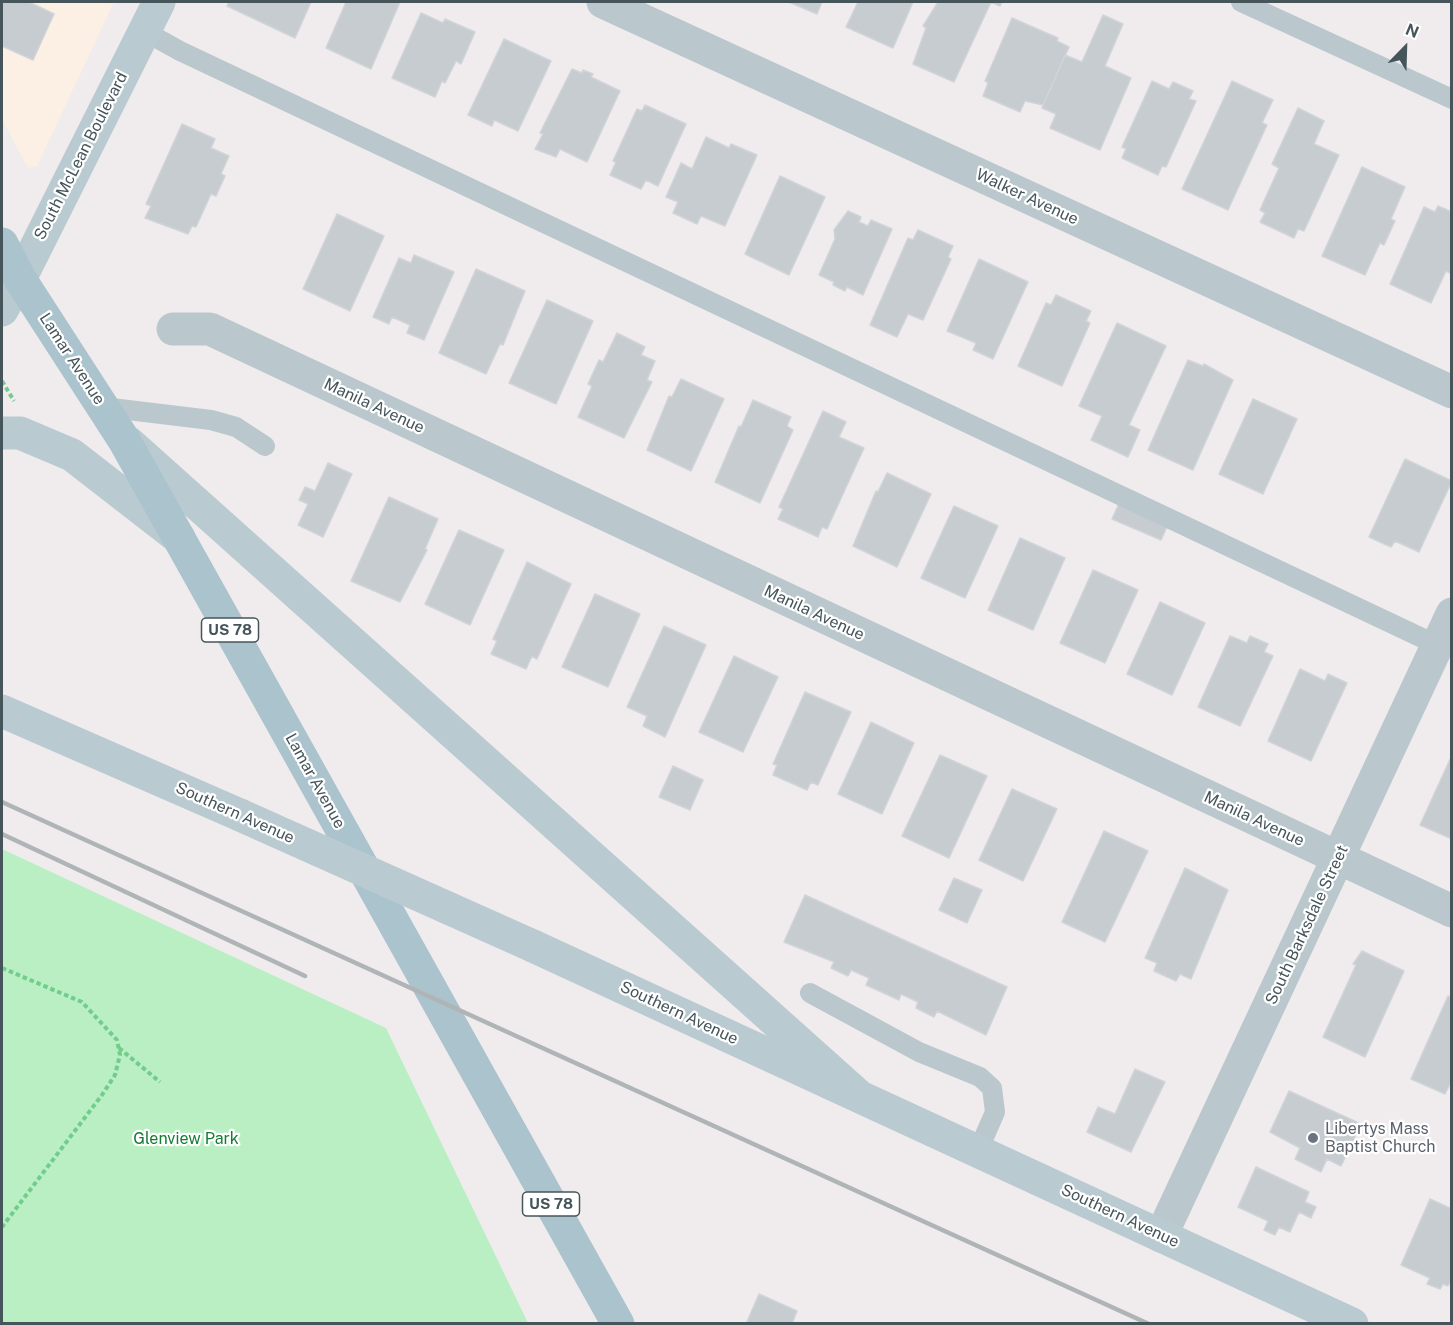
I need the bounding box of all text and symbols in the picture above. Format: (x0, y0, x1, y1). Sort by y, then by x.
north arrow (1375, 18, 1435, 78)
text: N (1403, 20, 1422, 42)
street label: South McLean Boulevard (30, 69, 132, 243)
street label: Walker Avenue (973, 165, 1081, 229)
street label: Lamar Avenue (35, 309, 109, 409)
street label: Manila Avenue (321, 374, 427, 438)
street label: Manila Avenue (761, 581, 867, 645)
road number: US 78 (202, 618, 258, 642)
street label: Lamar Avenue (281, 730, 349, 832)
street label: Southern Avenue (173, 778, 297, 848)
street label: Manila Avenue (1201, 787, 1307, 851)
street label: South Barksdale Street (1262, 842, 1352, 1008)
street label: Southern Avenue (617, 977, 741, 1049)
place label: Libertys Mass Baptist Church (1325, 1119, 1436, 1157)
park label: Glenview Park (133, 1129, 239, 1149)
marker: Libertys Mass Baptist Church (1306, 1131, 1320, 1145)
street label: Southern Avenue (1058, 1180, 1182, 1252)
road number: US 78 (522, 1192, 580, 1216)

